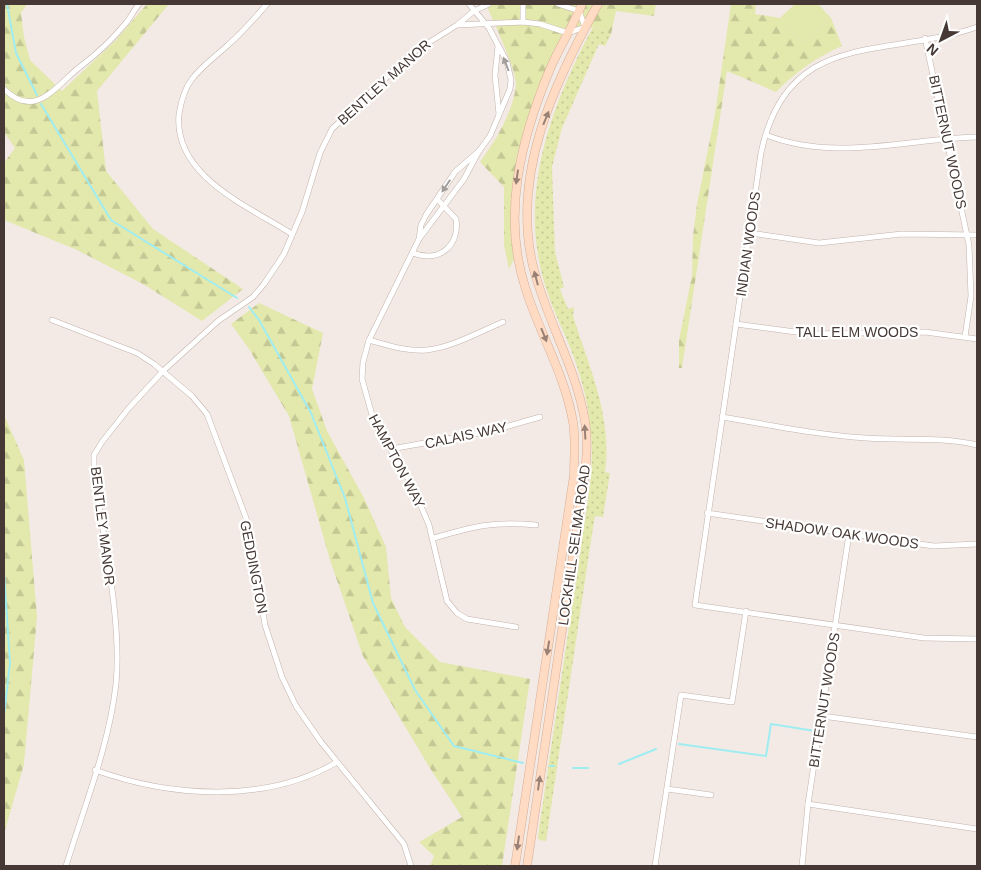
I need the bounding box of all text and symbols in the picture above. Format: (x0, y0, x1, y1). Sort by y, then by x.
north arrow (916, 15, 966, 65)
street label: BENTLEY MANOR (334, 36, 434, 128)
text: N (923, 40, 942, 59)
one-way arrow (502, 56, 509, 71)
street label: BITTERNUT WOODS (926, 74, 970, 210)
one-way arrow (542, 111, 550, 126)
one-way arrow (513, 169, 521, 185)
one-way arrow (441, 179, 451, 193)
street label: INDIAN WOODS (733, 191, 763, 297)
one-way arrow (532, 270, 540, 285)
street label: TALL ELM WOODS (796, 324, 918, 340)
one-way arrow (540, 328, 548, 343)
street label: HAMPTON WAY (366, 411, 429, 511)
street label: CALAIS WAY (423, 418, 509, 452)
one-way arrow (581, 424, 589, 440)
street label: LOCKHILL SELMA ROAD (555, 464, 593, 626)
street label: BENTLEY MANOR (88, 466, 118, 586)
street label: SHADOW OAK WOODS (764, 514, 920, 552)
street label: GEDDINGTON (237, 519, 271, 615)
street label: BITTERNUT WOODS (805, 631, 843, 769)
one-way arrow (544, 640, 552, 656)
one-way arrow (536, 775, 544, 791)
one-way arrow (514, 836, 522, 852)

